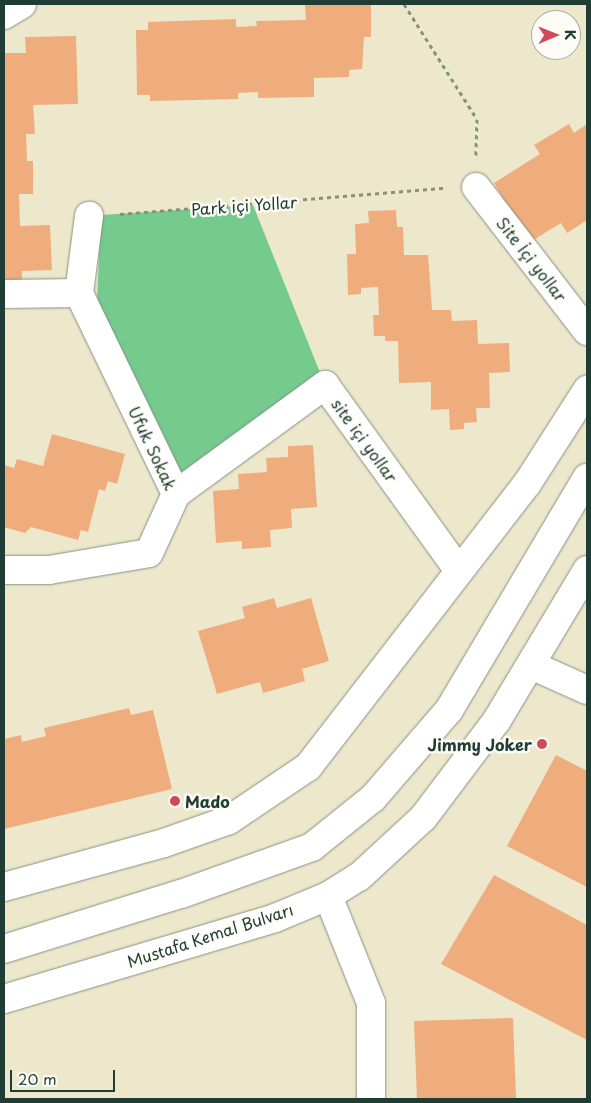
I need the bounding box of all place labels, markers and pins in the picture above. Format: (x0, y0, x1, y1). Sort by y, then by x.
place label: Jimmy Joker (427, 734, 532, 754)
marker: Jimmy Joker (536, 738, 548, 750)
place label: Mado (185, 791, 230, 811)
marker: Mado (169, 795, 181, 807)

